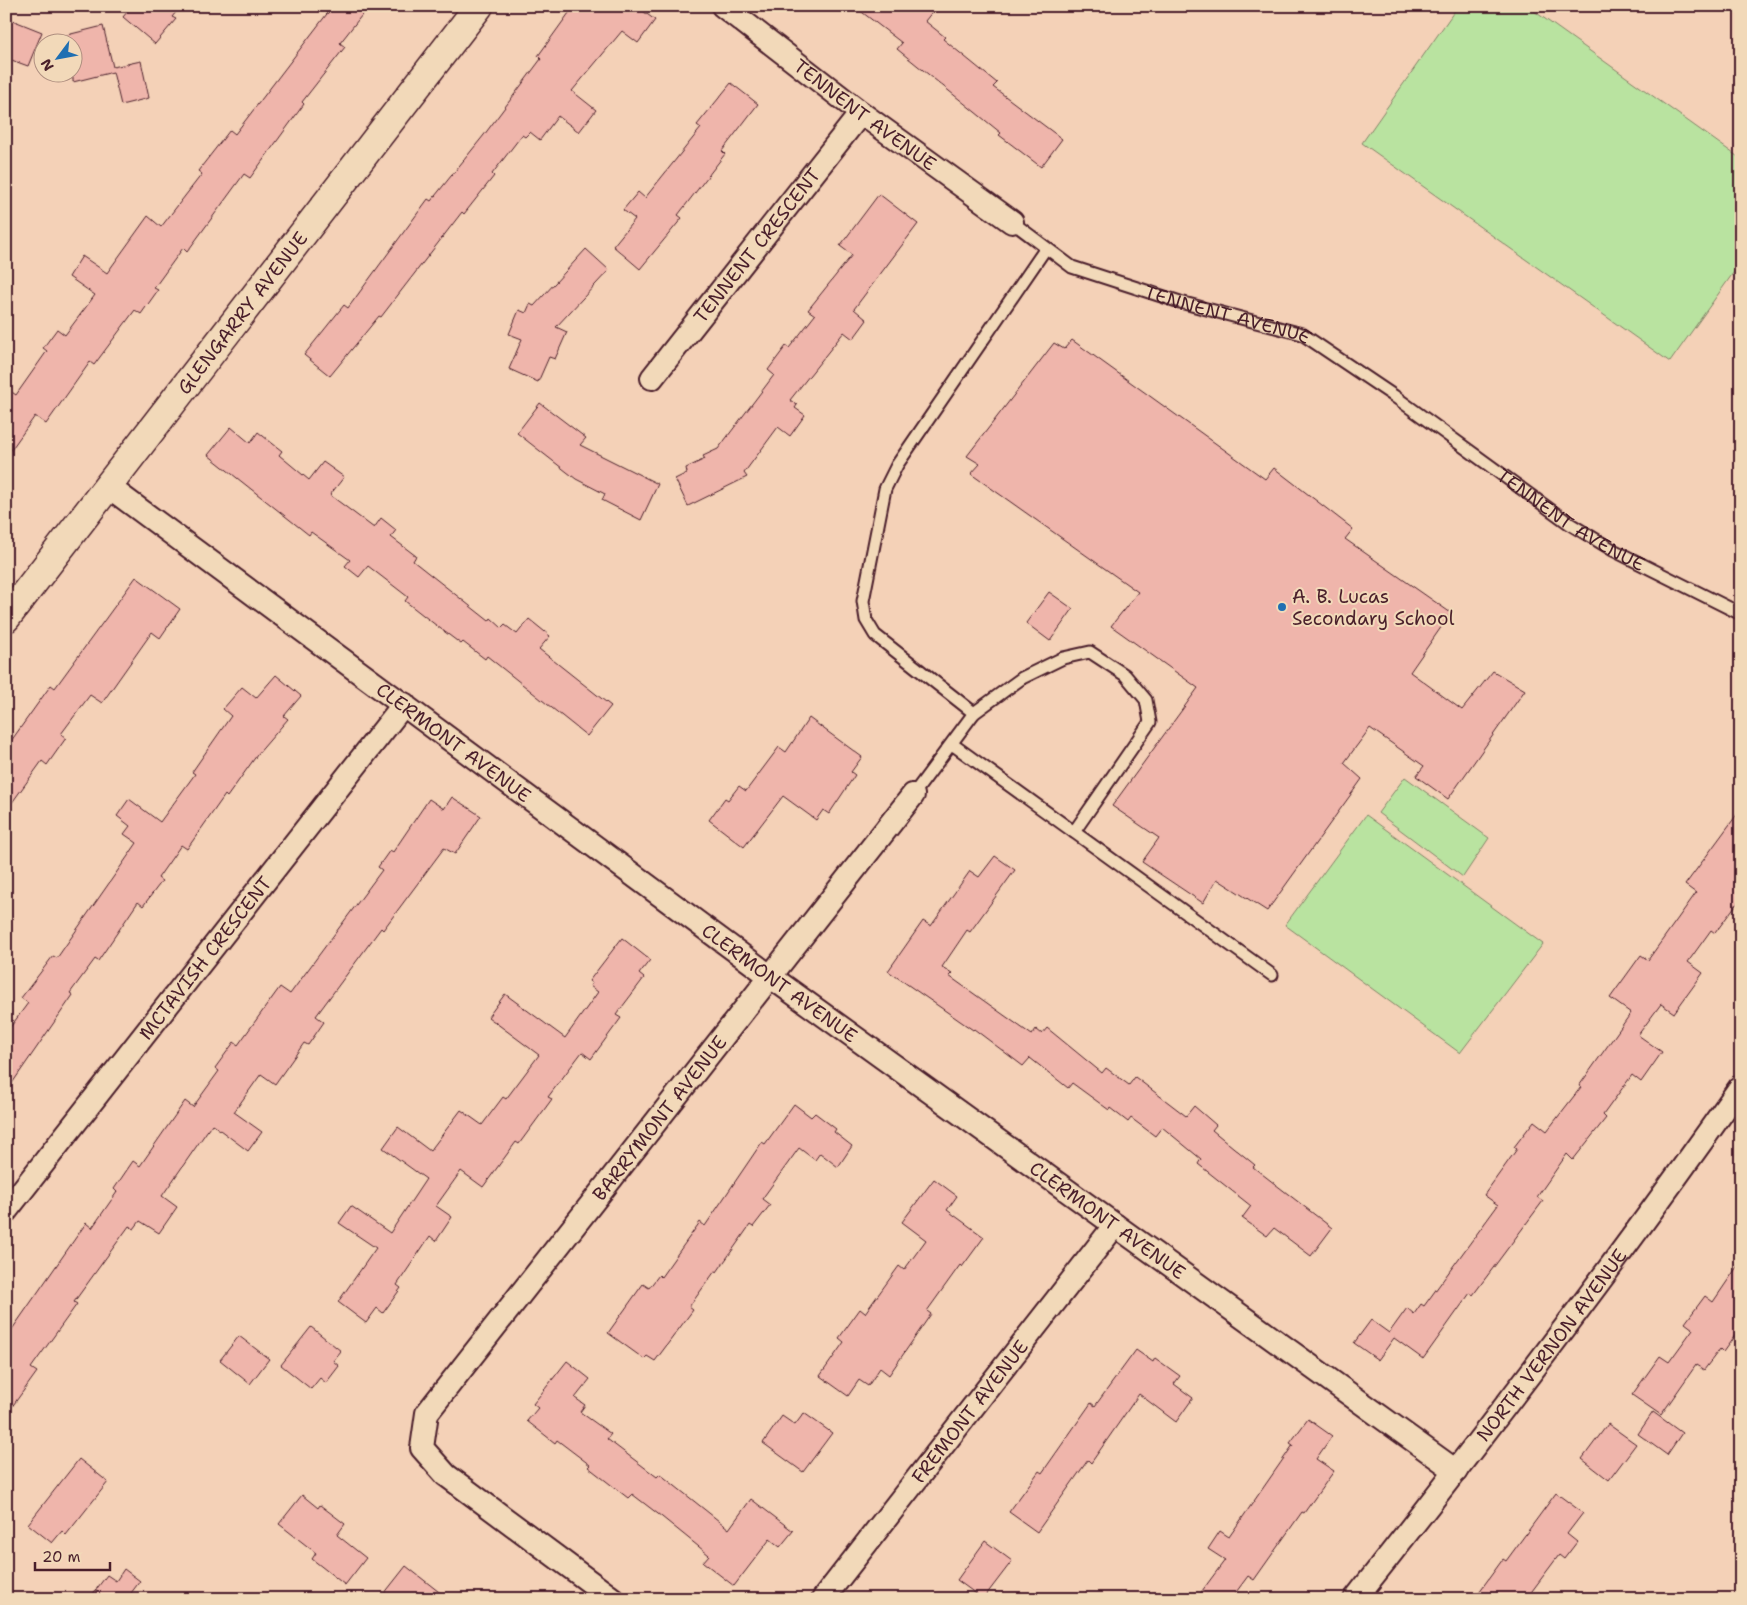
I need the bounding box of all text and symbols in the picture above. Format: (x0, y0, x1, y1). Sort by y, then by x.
north arrow (32, 32, 82, 82)
street label: TENNENT AVENUE (789, 53, 942, 176)
text: N (36, 55, 58, 74)
street label: TENNENT CRESCENT (688, 162, 826, 328)
street label: GLENGARRY AVENUE (171, 226, 313, 399)
street label: TENNENT AVENUE (1141, 279, 1317, 350)
street label: TENNENT AVENUE (1492, 463, 1650, 577)
place label: A. B. Lucas Secondary School (1292, 584, 1455, 631)
marker: A. B. Lucas Secondary School (1276, 601, 1288, 613)
street label: CLERMONT AVENUE (371, 677, 536, 808)
street label: MCTAVISH CRESCENT (133, 871, 277, 1045)
street label: CLERMONT AVENUE (697, 918, 863, 1048)
street label: BARRYMONT AVENUE (586, 1030, 732, 1206)
street label: CLERMONT AVENUE (1025, 1155, 1191, 1285)
street label: NORTH VERNON AVENUE (1470, 1243, 1632, 1446)
street label: FREMONT AVENUE (906, 1334, 1033, 1488)
scale bar (35, 1540, 110, 1572)
text: 20 m (42, 1547, 81, 1567)

